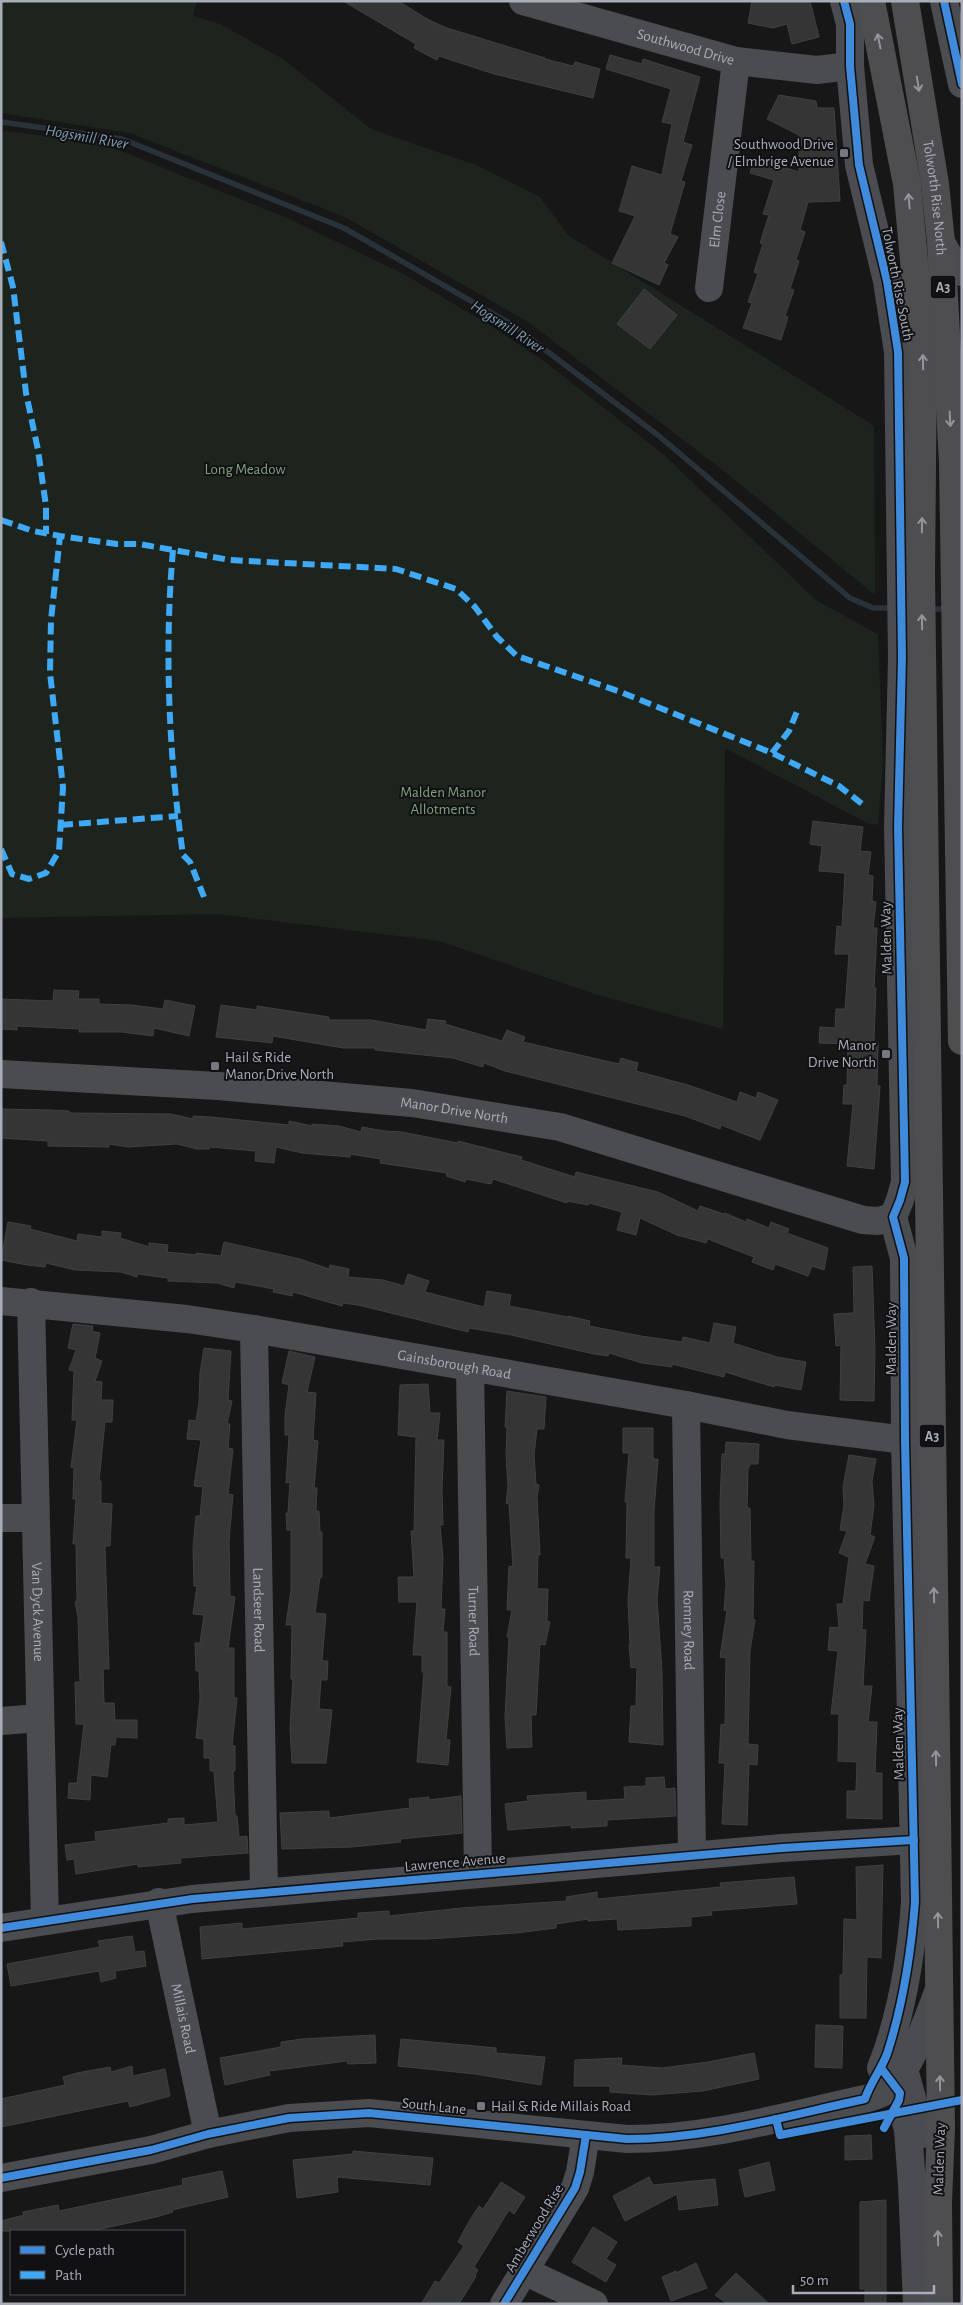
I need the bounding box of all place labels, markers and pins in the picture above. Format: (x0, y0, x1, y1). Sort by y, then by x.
place label: Southwood Drive / Elmbrige Avenue (728, 137, 834, 169)
marker: Southwood Drive / Elmbrige Avenue (838, 147, 850, 159)
place label: Manor Drive North (808, 1038, 876, 1070)
marker: Manor Drive North (880, 1048, 892, 1060)
place label: Hail & Ride Manor Drive North (225, 1050, 334, 1082)
marker: Hail & Ride Manor Drive North (209, 1060, 221, 1072)
place label: Hail & Ride Millais Road (491, 2099, 631, 2114)
marker: Hail & Ride Millais Road (475, 2100, 487, 2112)

